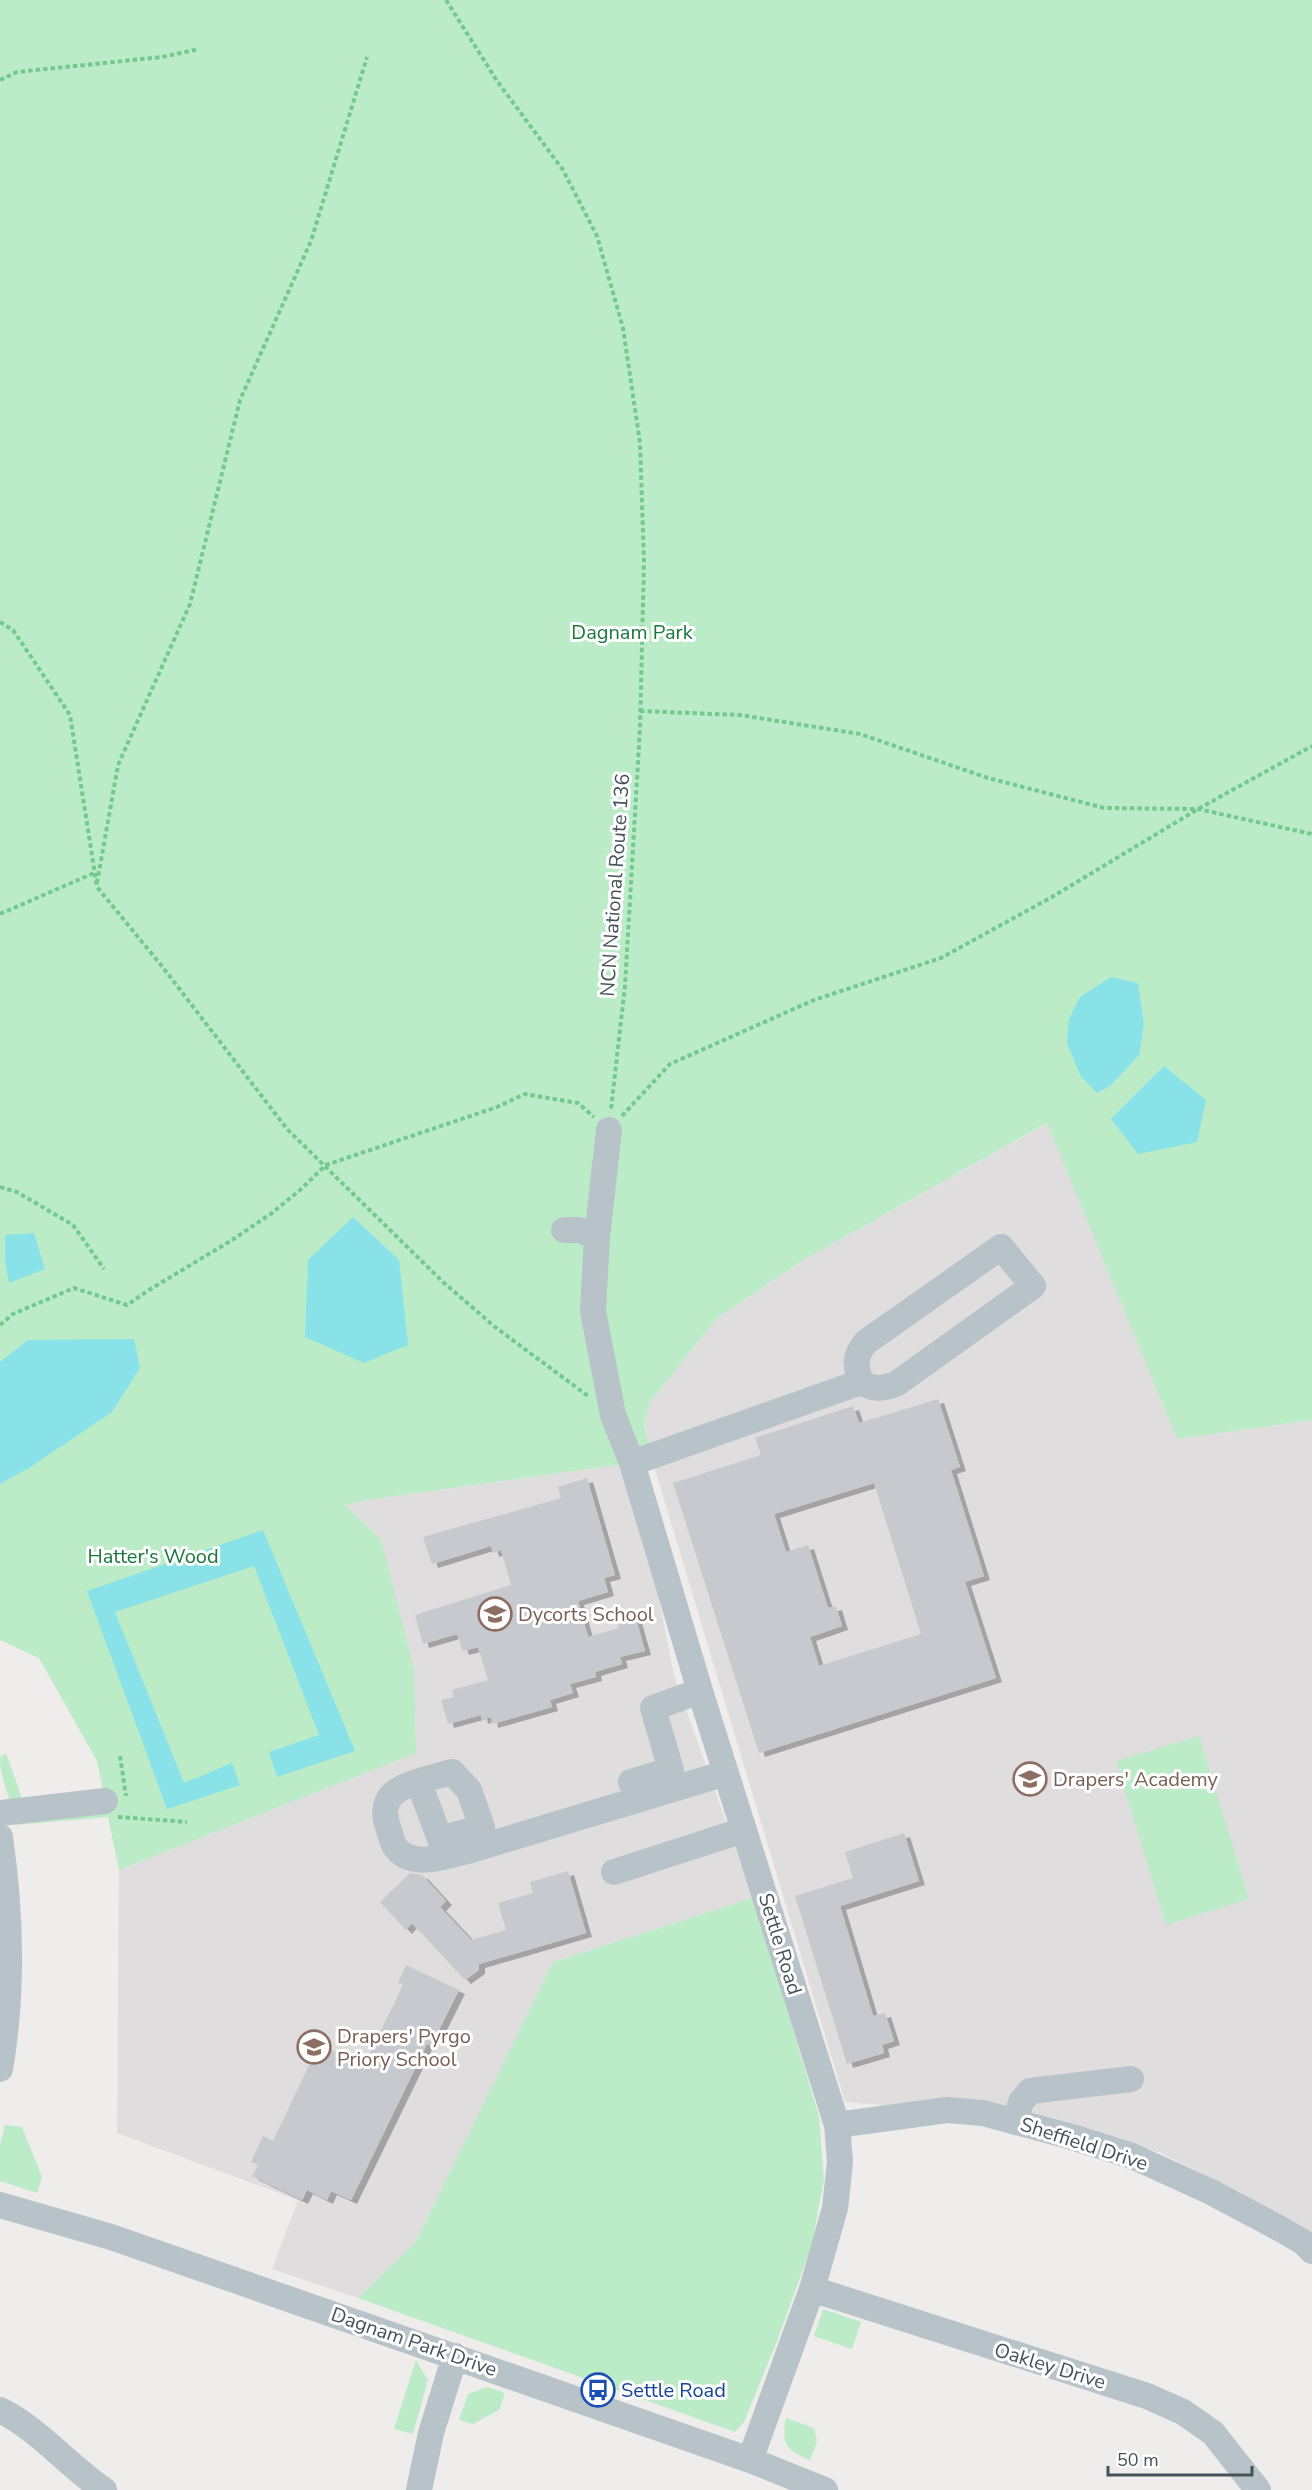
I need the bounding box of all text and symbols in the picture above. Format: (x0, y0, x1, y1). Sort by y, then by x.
park label: Dagnam Park (571, 619, 694, 646)
street label: NCN National Route 136 (594, 773, 636, 997)
park label: Hatter's Wood (87, 1543, 219, 1570)
school or university icon: Dycorts School (477, 1596, 513, 1632)
place label: Dycorts School (518, 1601, 654, 1628)
school or university icon: Drapers' Academy (1012, 1761, 1048, 1797)
place label: Drapers' Academy (1053, 1766, 1219, 1793)
street label: Settle Road (752, 1890, 808, 1998)
place label: Drapers' Pyrgo Priory School (337, 2023, 471, 2073)
school or university icon: Drapers' Pyrgo Priory School (296, 2029, 332, 2065)
street label: Sheffield Drive (1017, 2111, 1151, 2177)
street label: Dagnam Park Drive (327, 2301, 501, 2383)
street label: Oakley Drive (991, 2336, 1109, 2396)
bus stop icon: Settle Road (580, 2372, 616, 2408)
place label: Settle Road (621, 2377, 726, 2404)
scale bar (1108, 2439, 1252, 2477)
text: 50 m (1117, 2448, 1159, 2472)

